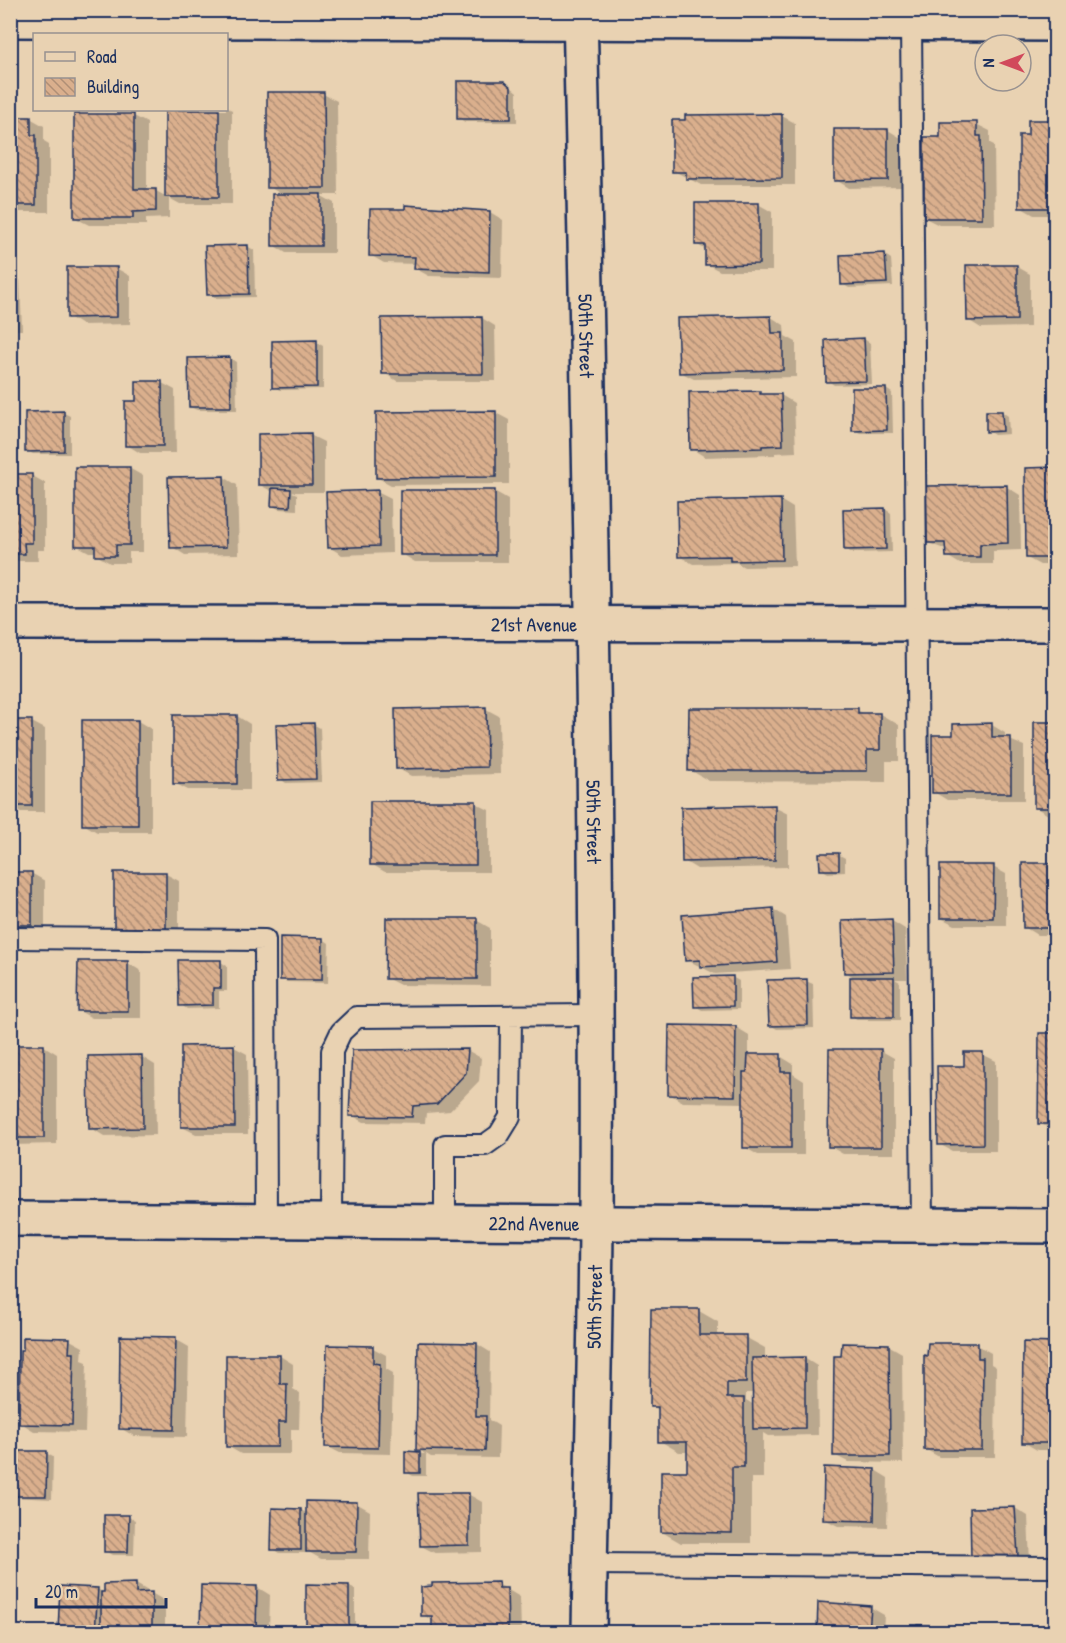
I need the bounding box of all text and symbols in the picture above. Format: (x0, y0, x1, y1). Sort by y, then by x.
legend (33, 33, 228, 111)
north arrow (973, 33, 1033, 93)
text: Road (87, 44, 117, 69)
text: N (977, 58, 999, 67)
text: Building (87, 74, 139, 99)
street label: 50th Street (573, 294, 601, 379)
street label: 21st Avenue (491, 610, 577, 637)
street label: 50th Street (581, 780, 609, 865)
street label: 22nd Avenue (488, 1209, 580, 1236)
street label: 50th Street (580, 1264, 608, 1349)
scale bar (36, 1571, 166, 1609)
text: 20 m (45, 1579, 78, 1604)

